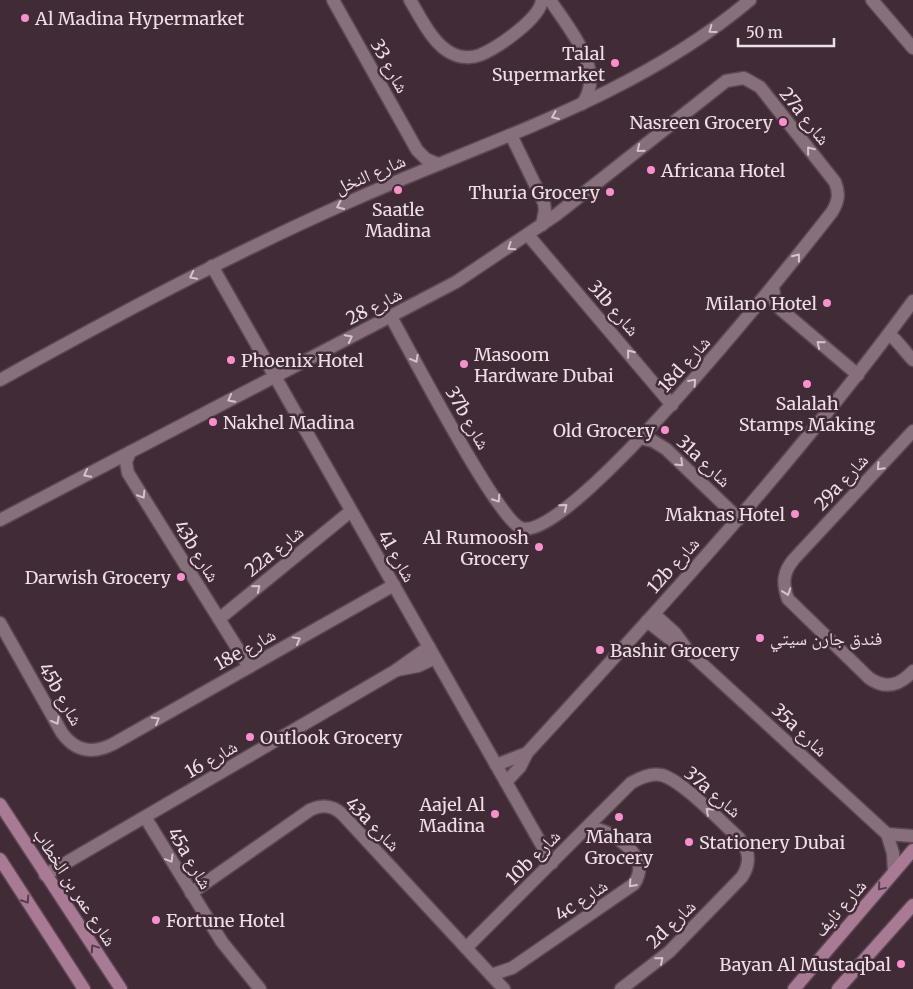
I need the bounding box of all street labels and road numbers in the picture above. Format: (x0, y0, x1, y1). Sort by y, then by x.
street label: شارع 33 (366, 35, 414, 97)
street label: 27a شارع (775, 82, 835, 150)
street label: شارع النخل (331, 149, 409, 199)
street label: 31b شارع (583, 275, 645, 341)
street label: شارع 28 (342, 282, 406, 330)
street label: 18d شارع (653, 331, 715, 397)
street label: 37b شارع (441, 382, 495, 454)
street label: 31a شارع (672, 430, 736, 492)
street label: 29a شارع (809, 449, 873, 515)
street label: 43b شارع (169, 516, 225, 586)
street label: 22a شارع (240, 520, 308, 582)
street label: شارع 41 (373, 526, 421, 586)
street label: 12b شارع (642, 532, 704, 598)
street label: 18e شارع (210, 623, 280, 675)
street label: 45b شارع (34, 658, 88, 730)
street label: 35a شارع (767, 698, 833, 762)
street label: شارع 16 (181, 735, 241, 783)
street label: 37a شارع (680, 762, 746, 822)
street label: 43a شارع (341, 792, 405, 856)
street label: 45a شارع (163, 823, 217, 893)
street label: شارع عمر بن الخطاب (28, 824, 122, 950)
street label: 10b شارع (501, 825, 565, 889)
street label: 4c شارع (550, 874, 612, 926)
street label: شارع نايف (809, 874, 871, 942)
street label: 2d شارع (641, 895, 701, 953)

